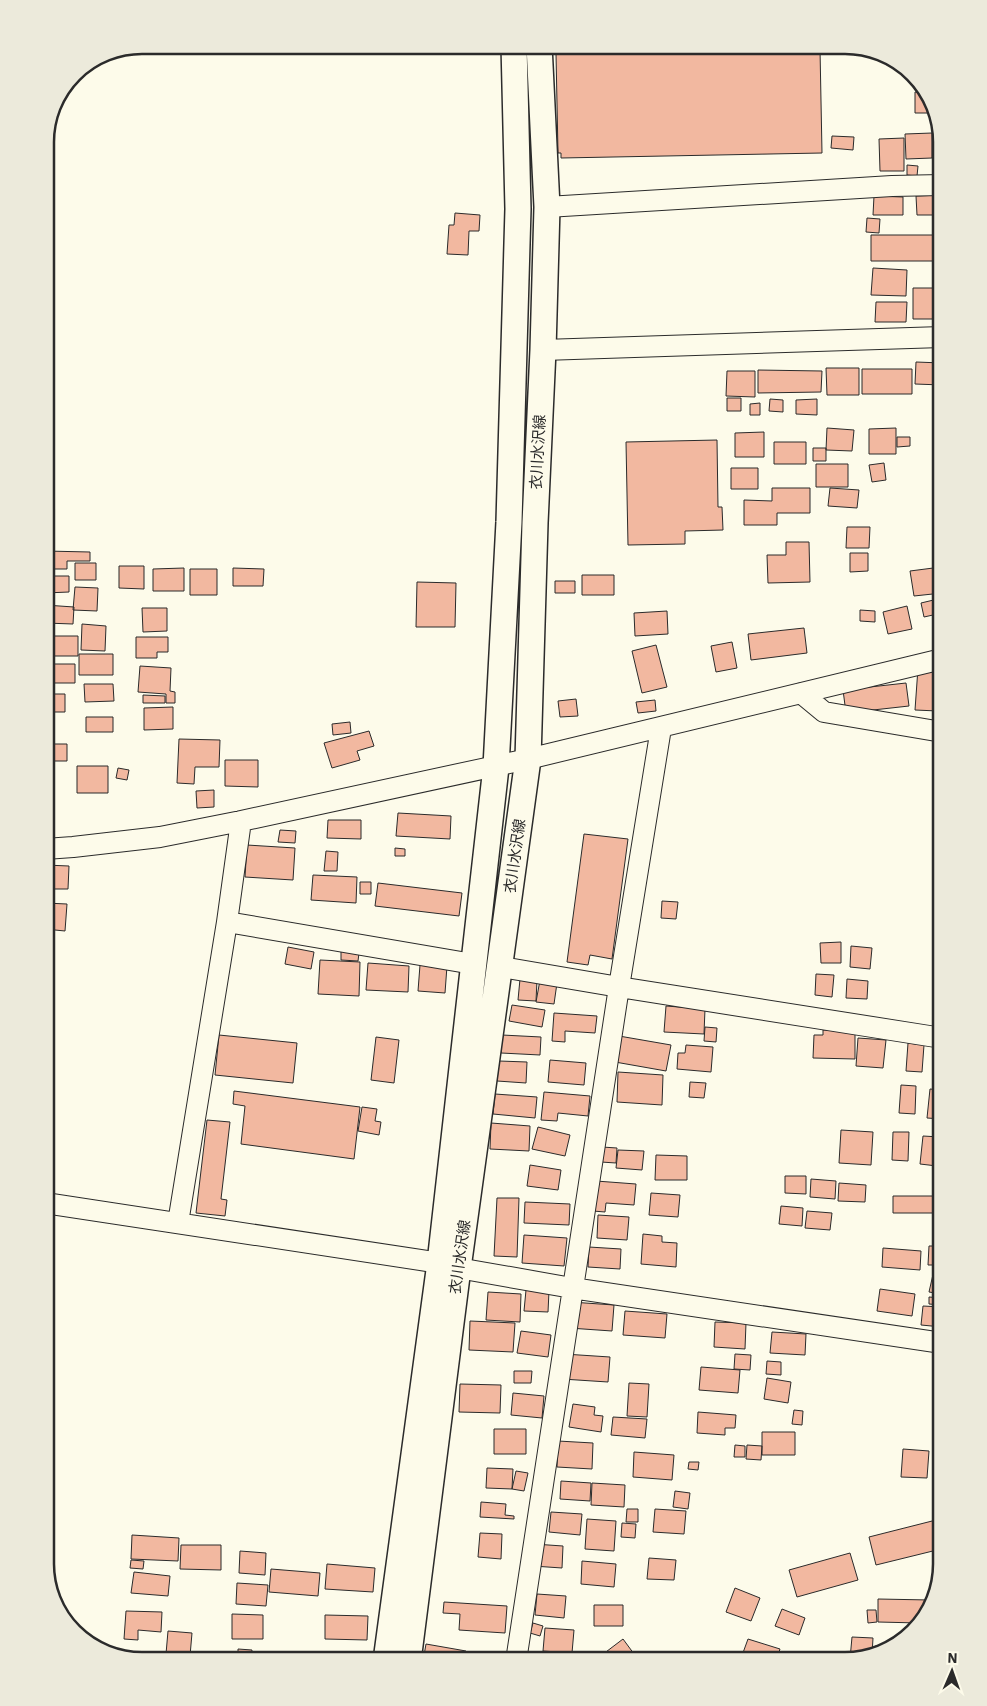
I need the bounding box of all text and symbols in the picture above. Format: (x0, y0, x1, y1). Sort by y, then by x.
street label: 衣川水沢線 (526, 414, 549, 490)
street label: 衣川水沢線 (500, 817, 529, 894)
street label: 衣川水沢線 (445, 1218, 474, 1295)
north arrow (927, 1646, 977, 1696)
text: N (947, 1649, 958, 1667)

